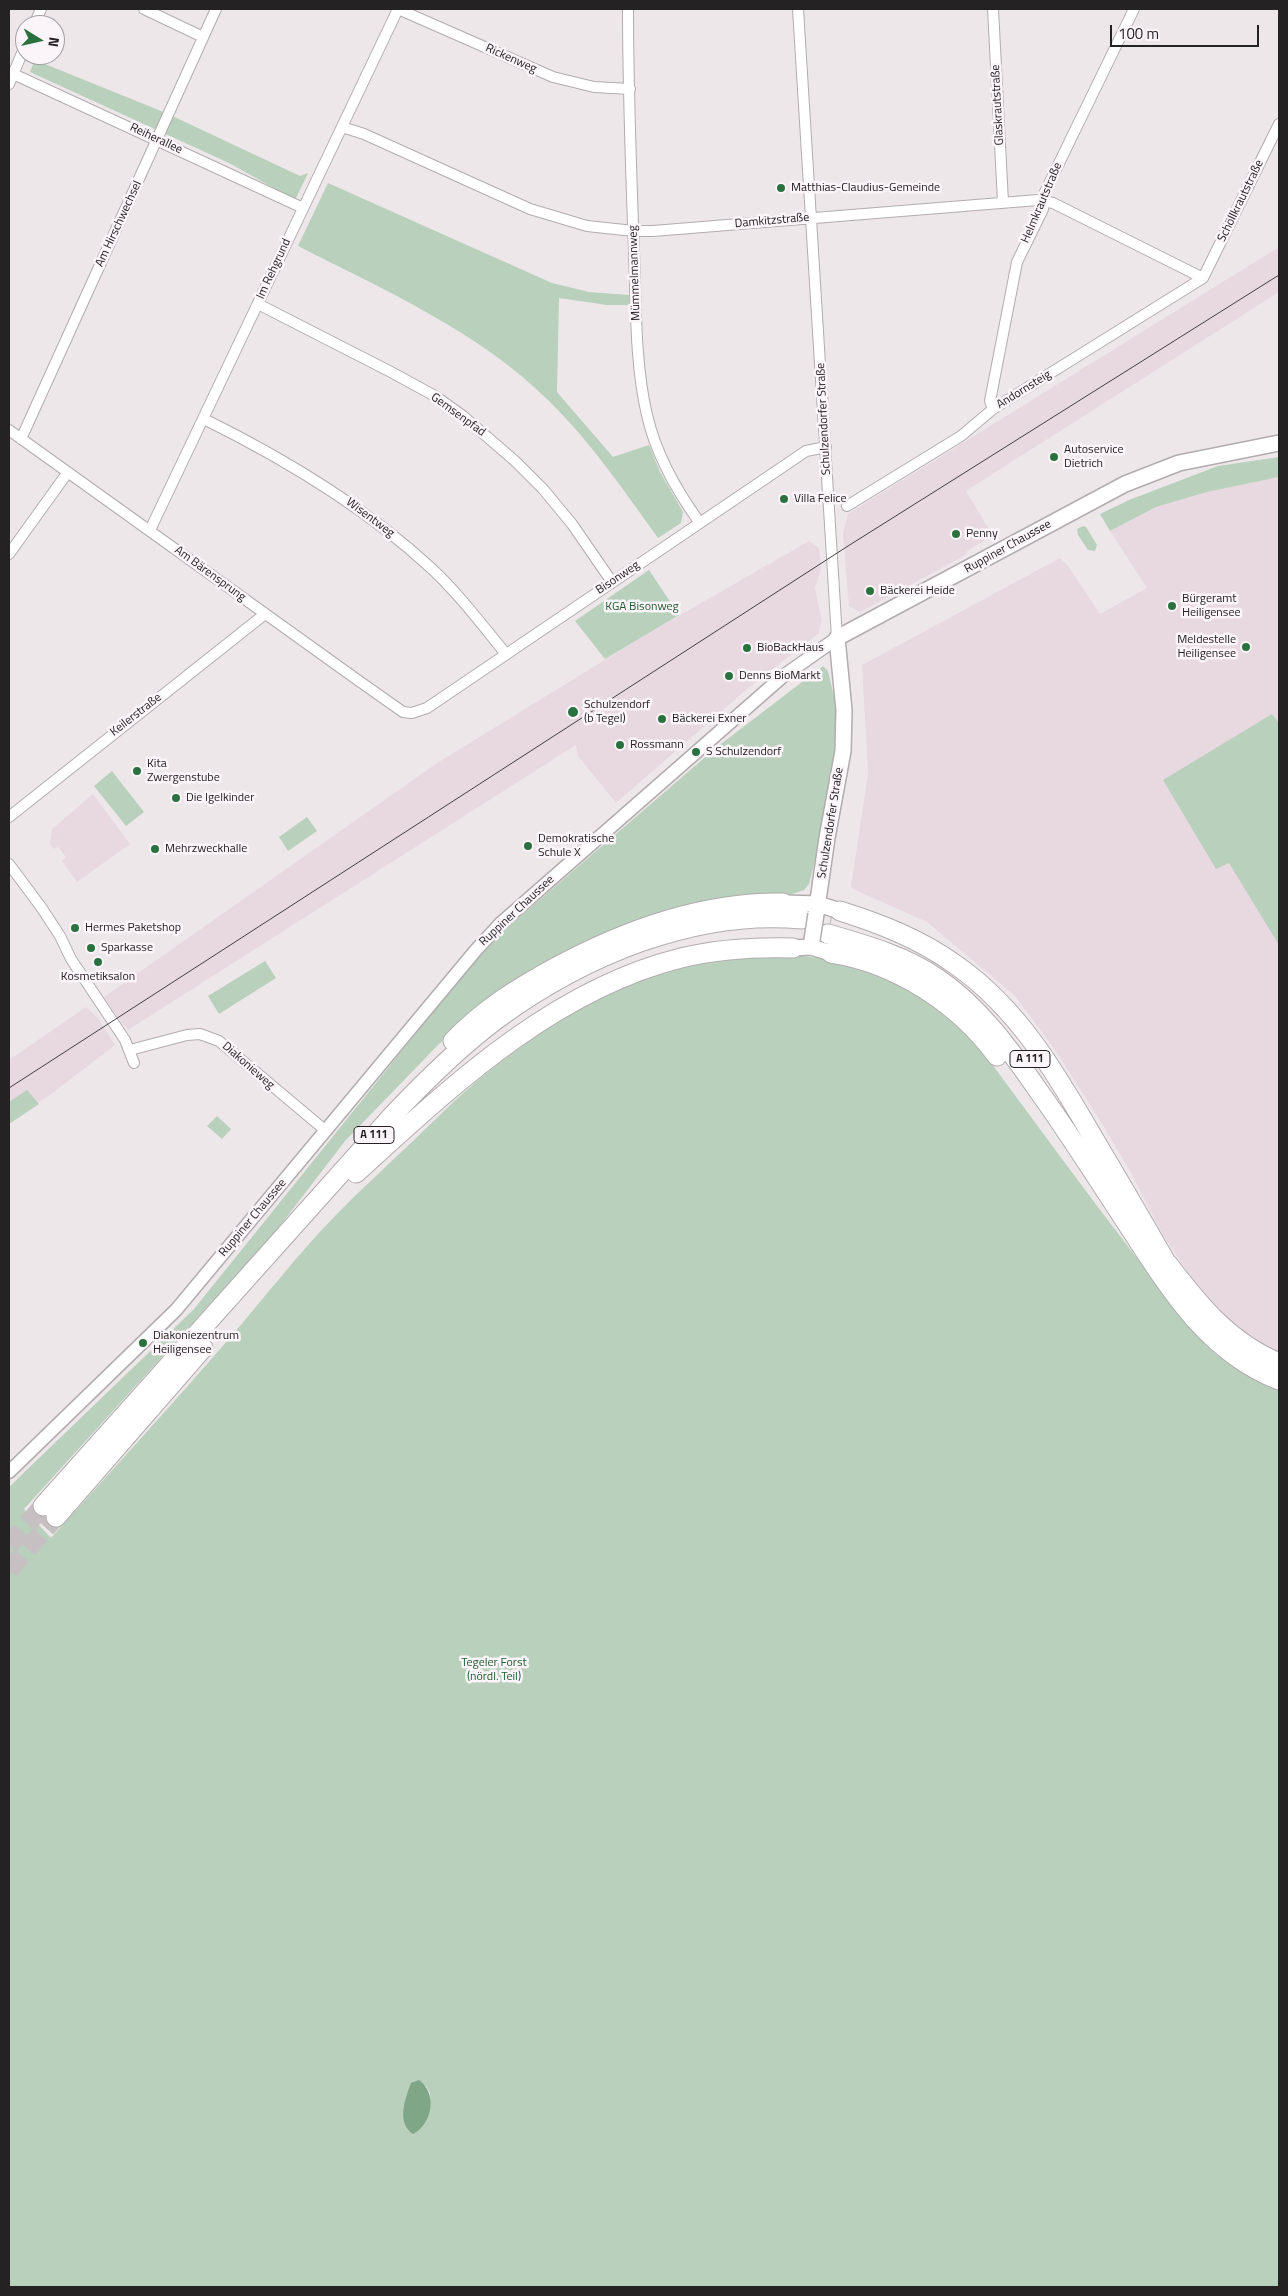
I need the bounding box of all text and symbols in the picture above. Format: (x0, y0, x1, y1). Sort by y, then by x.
north arrow (15, 15, 65, 65)
scale bar (1113, 15, 1262, 47)
text: 100 m (1118, 22, 1159, 45)
text: N (43, 36, 65, 49)
street label: Rickenweg (483, 41, 539, 77)
street label: Glaskrautstraße (989, 64, 1007, 146)
street label: Reiherallee (127, 121, 185, 157)
street label: Schöllkrautstraße (1215, 158, 1267, 244)
street label: Helmkrautstraße (1019, 160, 1065, 246)
street label: Am Hirschwechsel (93, 179, 145, 269)
place label: Matthias-Claudius-Gemeinde (791, 181, 940, 195)
marker: Matthias-Claudius-Gemeinde (775, 182, 787, 194)
street label: Damkitzstraße (734, 211, 810, 231)
street label: Mümmelmannweg (626, 225, 644, 321)
street label: Im Rehgrund (254, 237, 294, 301)
street label: Schulzendorfer Straße (814, 362, 834, 476)
street label: Andornsteig (994, 368, 1054, 412)
street label: Gemsenpfad (428, 390, 488, 440)
place label: Autoservice Dietrich (1064, 443, 1123, 471)
marker: Autoservice Dietrich (1048, 451, 1060, 463)
place label: Villa Felice (794, 492, 847, 506)
marker: Villa Felice (778, 493, 790, 505)
street label: Wisentweg (343, 495, 397, 541)
street label: Ruppiner Chaussee (962, 517, 1054, 577)
place label: Penny (966, 527, 998, 541)
marker: Penny (950, 528, 962, 540)
street label: Am Bärensprung (171, 543, 249, 605)
street label: Bisonweg (593, 558, 643, 598)
place label: Bäckerei Heide (880, 584, 955, 598)
marker: Bäckerei Heide (864, 585, 876, 597)
place label: Bürgeramt Heiligensee (1182, 592, 1240, 620)
park label: KGA Bisonweg (605, 600, 679, 614)
marker: Bürgeramt Heiligensee (1166, 600, 1178, 612)
place label: Meldestelle Heiligensee (1177, 633, 1236, 661)
place label: BioBackHaus (757, 641, 824, 655)
marker: Meldestelle Heiligensee (1240, 641, 1252, 653)
marker: BioBackHaus (741, 642, 753, 654)
place label: Denns BioMarkt (739, 669, 820, 683)
marker: Denns BioMarkt (723, 670, 735, 682)
street label: Keilerstraße (107, 690, 165, 740)
place label: Schulzendorf (b Tegel) (584, 698, 650, 726)
marker: Schulzendorf (b Tegel) (566, 705, 580, 719)
place label: Bäckerei Exner (672, 712, 746, 726)
marker: Bäckerei Exner (656, 713, 668, 725)
place label: Rossmann (630, 738, 684, 752)
marker: Rossmann (614, 739, 626, 751)
place label: S Schulzendorf (706, 745, 781, 759)
marker: S Schulzendorf (690, 746, 702, 758)
place label: Kita Zwergenstube (147, 757, 220, 785)
marker: Kita Zwergenstube (131, 765, 143, 777)
street label: Schulzendorfer Straße (815, 766, 847, 880)
place label: Die Igelkinder (186, 791, 254, 805)
marker: Die Igelkinder (170, 792, 182, 804)
place label: Demokratische Schule X (538, 832, 614, 860)
marker: Demokratische Schule X (522, 840, 534, 852)
place label: Mehrzweckhalle (165, 842, 247, 856)
marker: Mehrzweckhalle (149, 843, 161, 855)
street label: Ruppiner Chaussee (477, 873, 557, 949)
place label: Hermes Paketshop (85, 921, 181, 935)
marker: Hermes Paketshop (69, 922, 81, 934)
place label: Sparkasse (101, 941, 153, 955)
marker: Sparkasse (85, 942, 97, 954)
marker: Kosmetiksalon (92, 956, 104, 968)
place label: Kosmetiksalon (61, 970, 135, 984)
street label: Diakonieweg (219, 1039, 277, 1093)
road number: A 111 (1010, 1050, 1050, 1068)
road number: A 111 (354, 1126, 394, 1144)
street label: Ruppiner Chaussee (216, 1176, 290, 1260)
place label: Diakoniezentrum Heiligensee (153, 1329, 239, 1357)
marker: Diakoniezentrum Heiligensee (137, 1337, 149, 1349)
park label: Tegeler Forst (nördl. Teil) (461, 1656, 527, 1684)

